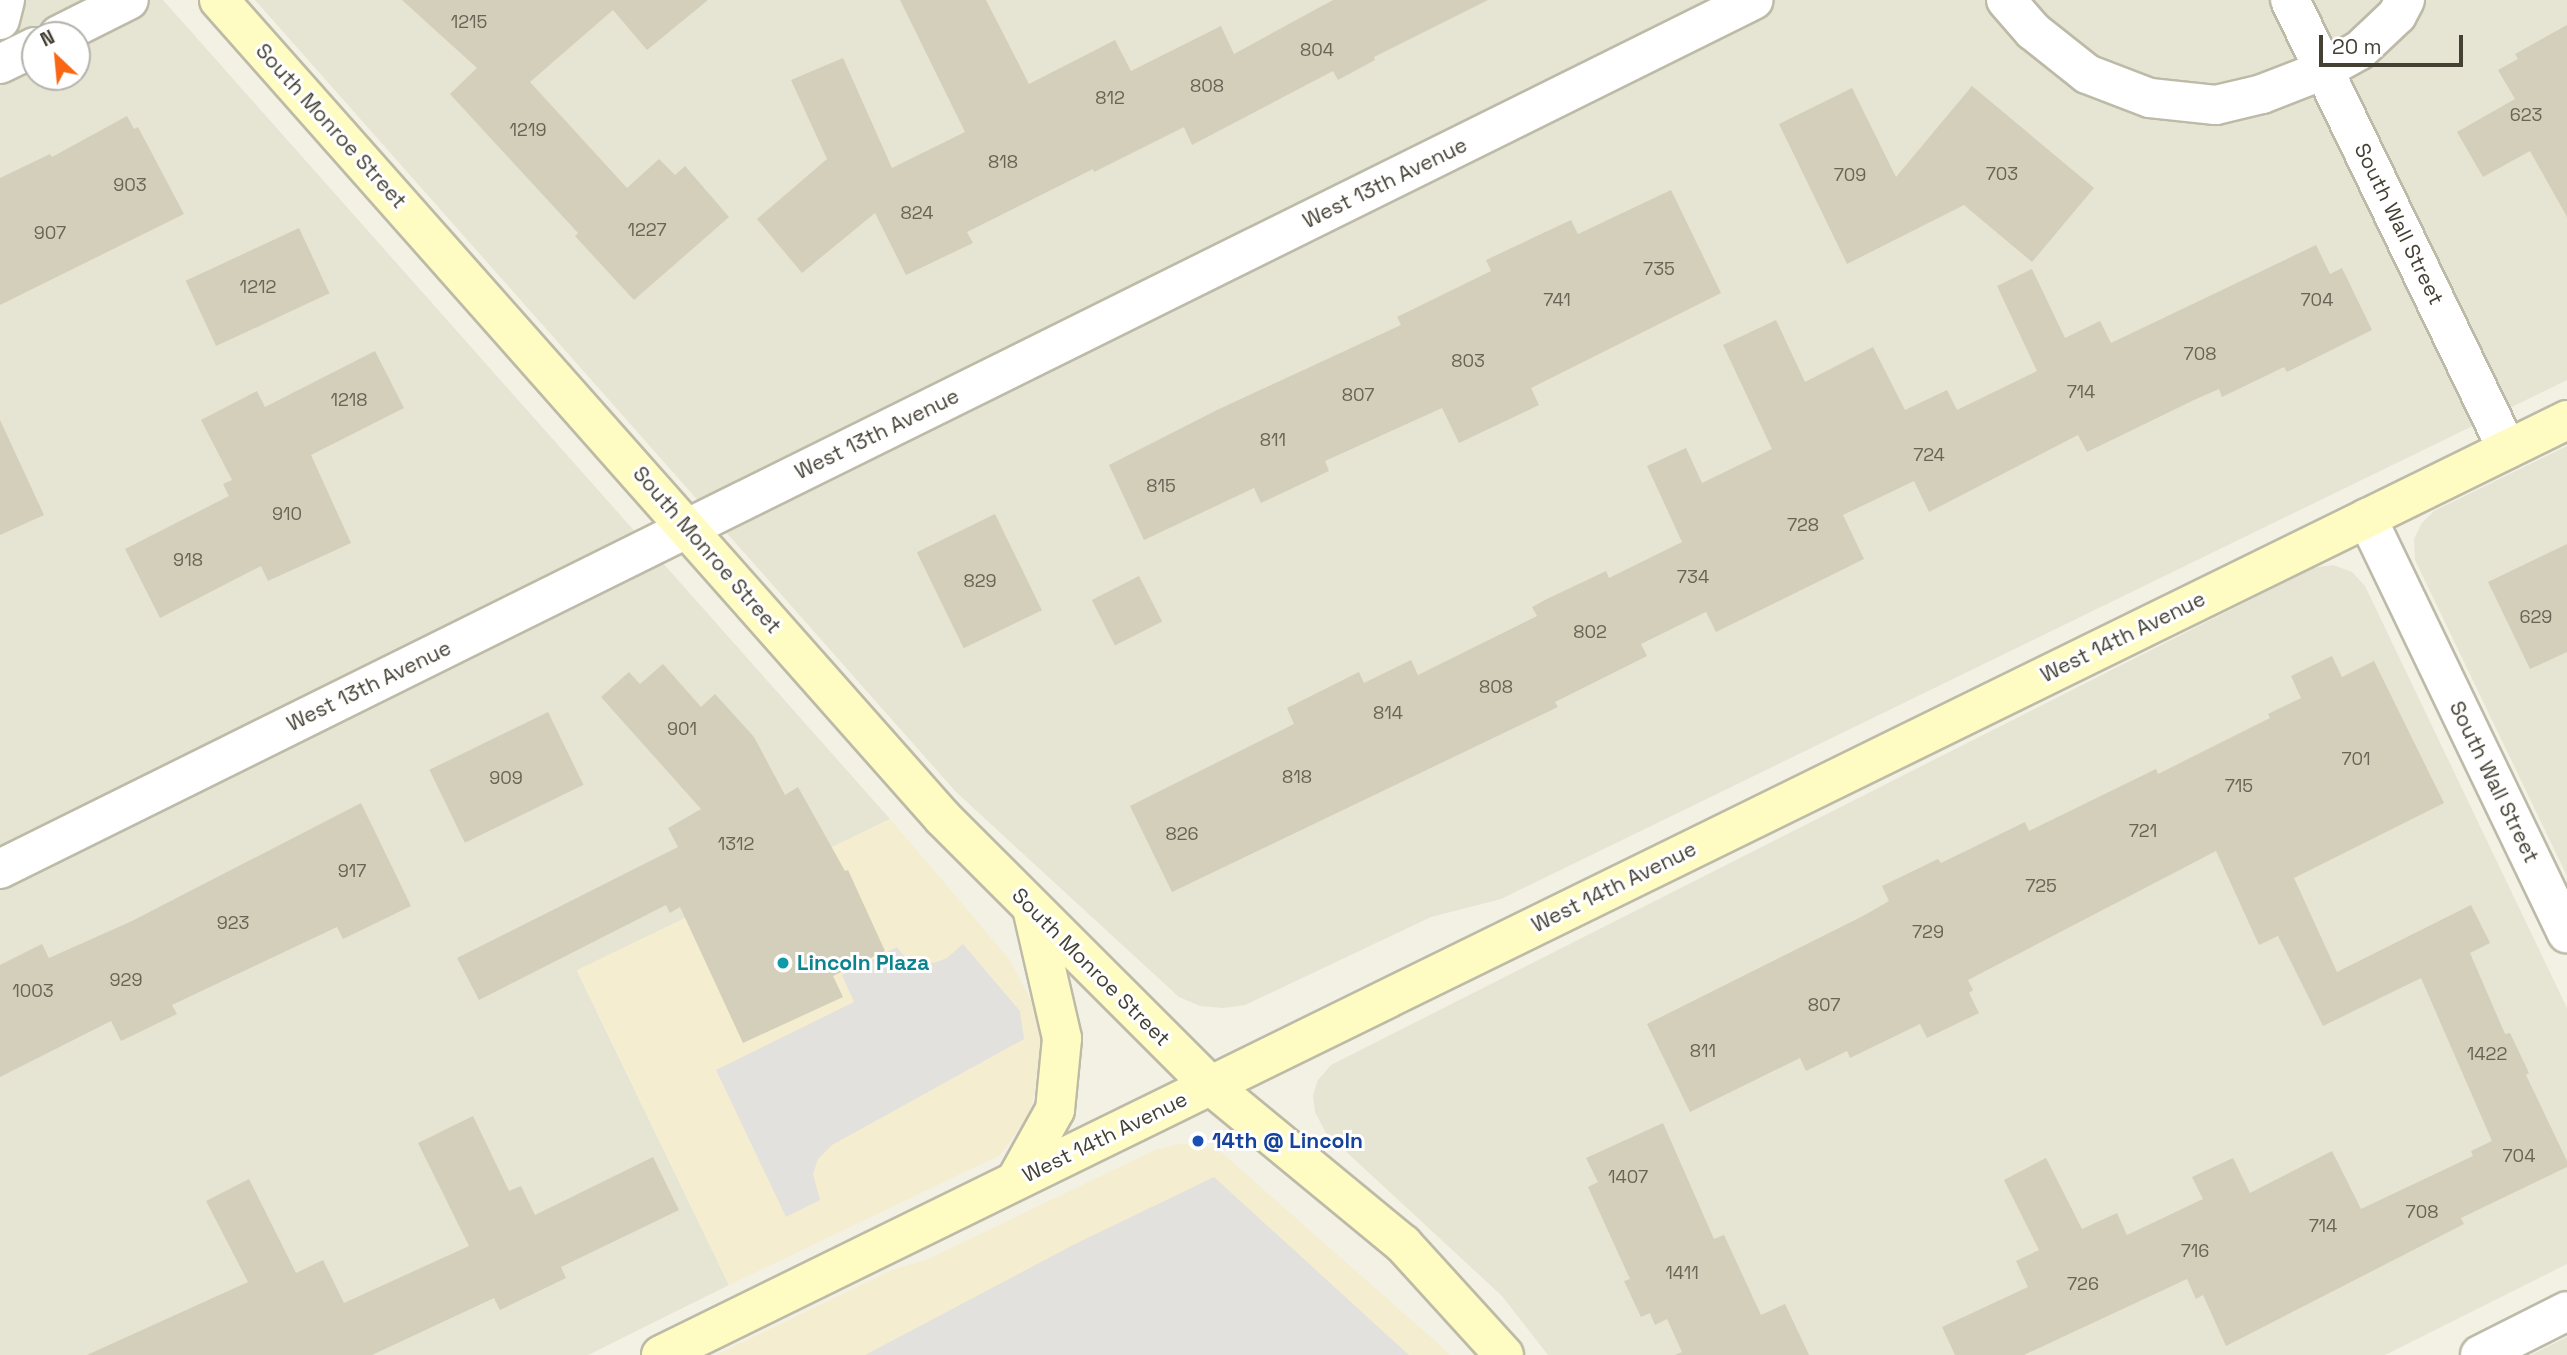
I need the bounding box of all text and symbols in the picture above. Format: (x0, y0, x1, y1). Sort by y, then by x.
house number: 1215 (451, 11, 487, 33)
north arrow (21, 21, 91, 91)
scale bar (2322, 21, 2466, 65)
text: N (36, 24, 59, 53)
text: 20 m (2332, 33, 2382, 60)
street label: South Monroe Street (250, 38, 412, 214)
house number: 804 (1300, 39, 1334, 61)
house number: 808 (1190, 75, 1224, 97)
house number: 812 (1095, 87, 1125, 109)
house number: 623 (2510, 104, 2542, 126)
house number: 1219 (510, 119, 546, 141)
street label: West 13th Avenue (1299, 132, 1471, 234)
street label: South Wall Street (2349, 139, 2449, 309)
house number: 818 (988, 151, 1018, 173)
house number: 703 (1986, 163, 2018, 185)
house number: 709 (1834, 164, 1866, 186)
house number: 903 (113, 174, 147, 196)
house number: 824 (901, 202, 933, 224)
house number: 1227 (627, 219, 667, 241)
house number: 907 (34, 222, 66, 244)
house number: 735 (1643, 258, 1675, 280)
house number: 1212 (240, 276, 276, 298)
house number: 741 (1543, 289, 1571, 311)
house number: 704 (2301, 289, 2333, 311)
house number: 708 (2184, 343, 2216, 365)
house number: 803 (1451, 350, 1485, 372)
house number: 714 (2067, 381, 2095, 403)
street label: West 13th Avenue (791, 383, 963, 485)
house number: 807 (1342, 384, 1374, 406)
house number: 1218 (330, 389, 368, 411)
house number: 811 (1260, 429, 1286, 451)
house number: 724 (1913, 444, 1945, 466)
street label: South Monroe Street (628, 461, 786, 639)
house number: 815 (1146, 475, 1176, 497)
house number: 910 (272, 503, 302, 525)
house number: 728 (1787, 514, 1819, 536)
house number: 918 (173, 549, 203, 571)
house number: 734 (1677, 566, 1709, 588)
house number: 829 (963, 570, 997, 592)
street label: West 14th Avenue (2036, 586, 2210, 688)
house number: 629 (2520, 606, 2552, 628)
house number: 802 (1573, 621, 1607, 643)
street label: West 13th Avenue (283, 635, 455, 737)
house number: 808 (1479, 676, 1513, 698)
street label: South Wall Street (2444, 697, 2544, 867)
house number: 814 (1373, 702, 1403, 724)
house number: 901 (667, 718, 697, 740)
house number: 701 (2341, 748, 2371, 770)
house number: 818 (1282, 766, 1312, 788)
house number: 909 (489, 767, 523, 789)
house number: 715 (2225, 775, 2253, 797)
house number: 721 (2129, 820, 2157, 842)
house number: 826 (1165, 823, 1199, 845)
house number: 1312 (718, 833, 754, 855)
street label: West 14th Avenue (1527, 836, 1701, 938)
house number: 917 (338, 860, 366, 882)
house number: 725 (2025, 875, 2057, 897)
street label: South Monroe Street (1007, 883, 1175, 1051)
house number: 923 (217, 912, 249, 934)
house number: 729 (1912, 921, 1944, 943)
place label: Lincoln Plaza (797, 950, 929, 976)
marker: Lincoln Plaza (775, 955, 791, 971)
house number: 929 (110, 969, 142, 991)
house number: 1003 (12, 980, 54, 1002)
house number: 807 (1808, 994, 1840, 1016)
house number: 811 (1690, 1040, 1716, 1062)
house number: 1422 (2467, 1043, 2507, 1065)
street label: West 14th Avenue (1018, 1086, 1192, 1188)
place label: 14th @ Lincoln (1212, 1128, 1363, 1154)
marker: 14th @ Lincoln (1190, 1133, 1206, 1149)
house number: 704 (2503, 1145, 2535, 1167)
house number: 1407 (1608, 1166, 1648, 1188)
house number: 708 (2406, 1201, 2438, 1223)
house number: 714 (2309, 1215, 2337, 1237)
house number: 716 (2181, 1240, 2209, 1262)
house number: 1411 (1665, 1262, 1699, 1284)
house number: 726 (2067, 1273, 2099, 1295)

